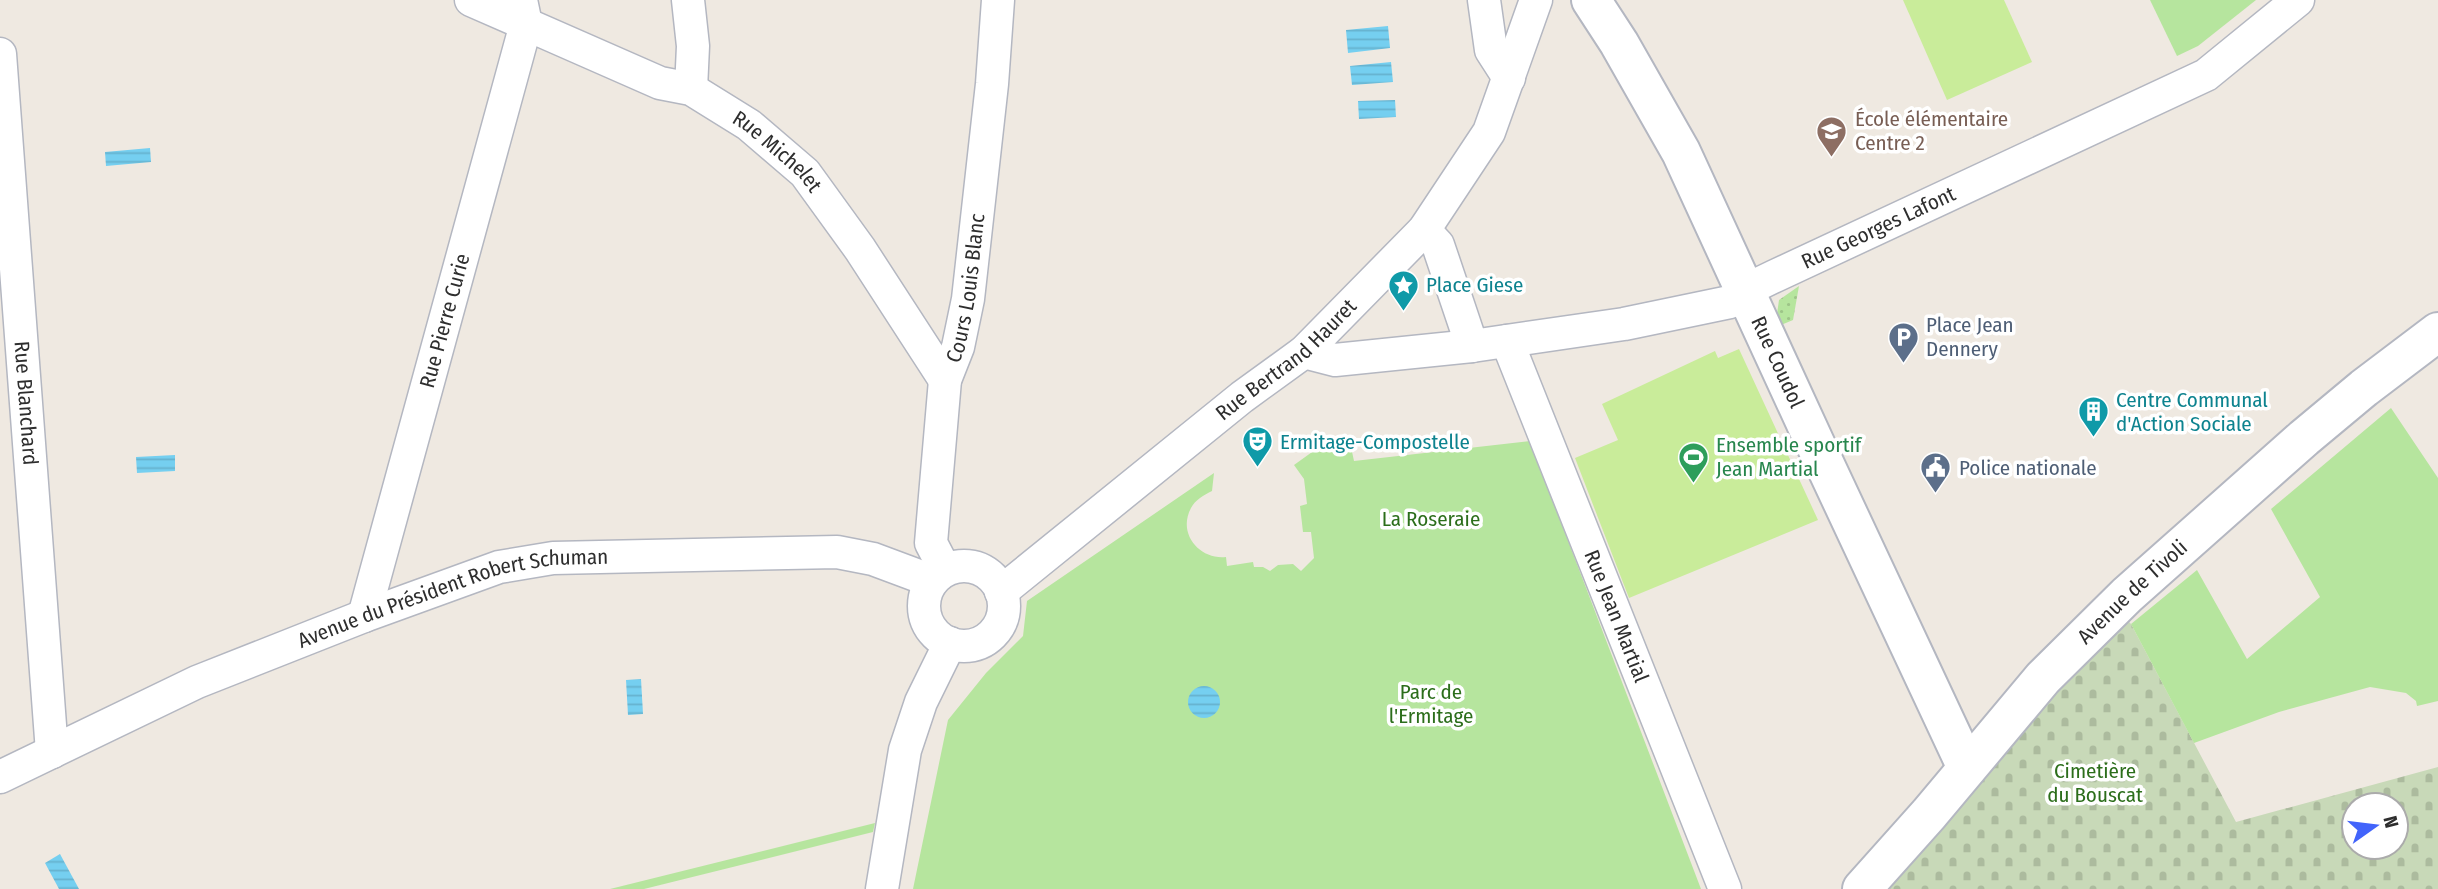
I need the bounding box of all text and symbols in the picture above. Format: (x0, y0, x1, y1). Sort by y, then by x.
street label: Rue Michelet (728, 105, 828, 197)
place label: École élémentaire Centre 2 (1855, 106, 2008, 156)
school or university icon: École élémentaire Centre 2 (1815, 114, 1849, 158)
street label: Rue Georges Lafont (1797, 181, 1960, 275)
street label: Cours Louis Blanc (940, 212, 990, 366)
street label: Rue Pierre Curie (414, 251, 476, 391)
place icon: Place Giese (1386, 268, 1420, 312)
place label: Place Giese (1426, 272, 1523, 298)
street label: Rue Bertrand Hauret (1210, 293, 1362, 426)
street label: Rue Coudol (1745, 312, 1810, 412)
place label: Place Jean Dennery (1926, 312, 2014, 362)
parking icon: Place Jean Dennery (1886, 320, 1920, 364)
street label: Rue Blanchard (8, 340, 44, 466)
place label: Centre Communal d'Action Sociale (2116, 387, 2268, 437)
building icon: Centre Communal d'Action Sociale (2076, 395, 2110, 439)
theatre icon: Ermitage-Compostelle (1240, 425, 1274, 469)
place label: Ermitage-Compostelle (1280, 429, 1470, 455)
place label: Ensemble sportif Jean Martial (1716, 432, 1863, 482)
sports icon: Ensemble sportif Jean Martial (1676, 440, 1710, 484)
public building icon: Police nationale (1919, 451, 1953, 495)
place label: Police nationale (1959, 455, 2097, 481)
park label: La Roseraie (1382, 506, 1480, 532)
street label: Avenue de Tivoli (2072, 535, 2193, 650)
street label: Avenue du Président Robert Schuman (294, 544, 608, 654)
street label: Rue Jean Martial (1578, 546, 1655, 686)
park label: Parc de l'Ermitage (1389, 679, 1473, 729)
park label: Cimetière du Bouscat (2047, 758, 2143, 808)
north arrow (2340, 791, 2410, 861)
text: N (2378, 814, 2404, 830)

